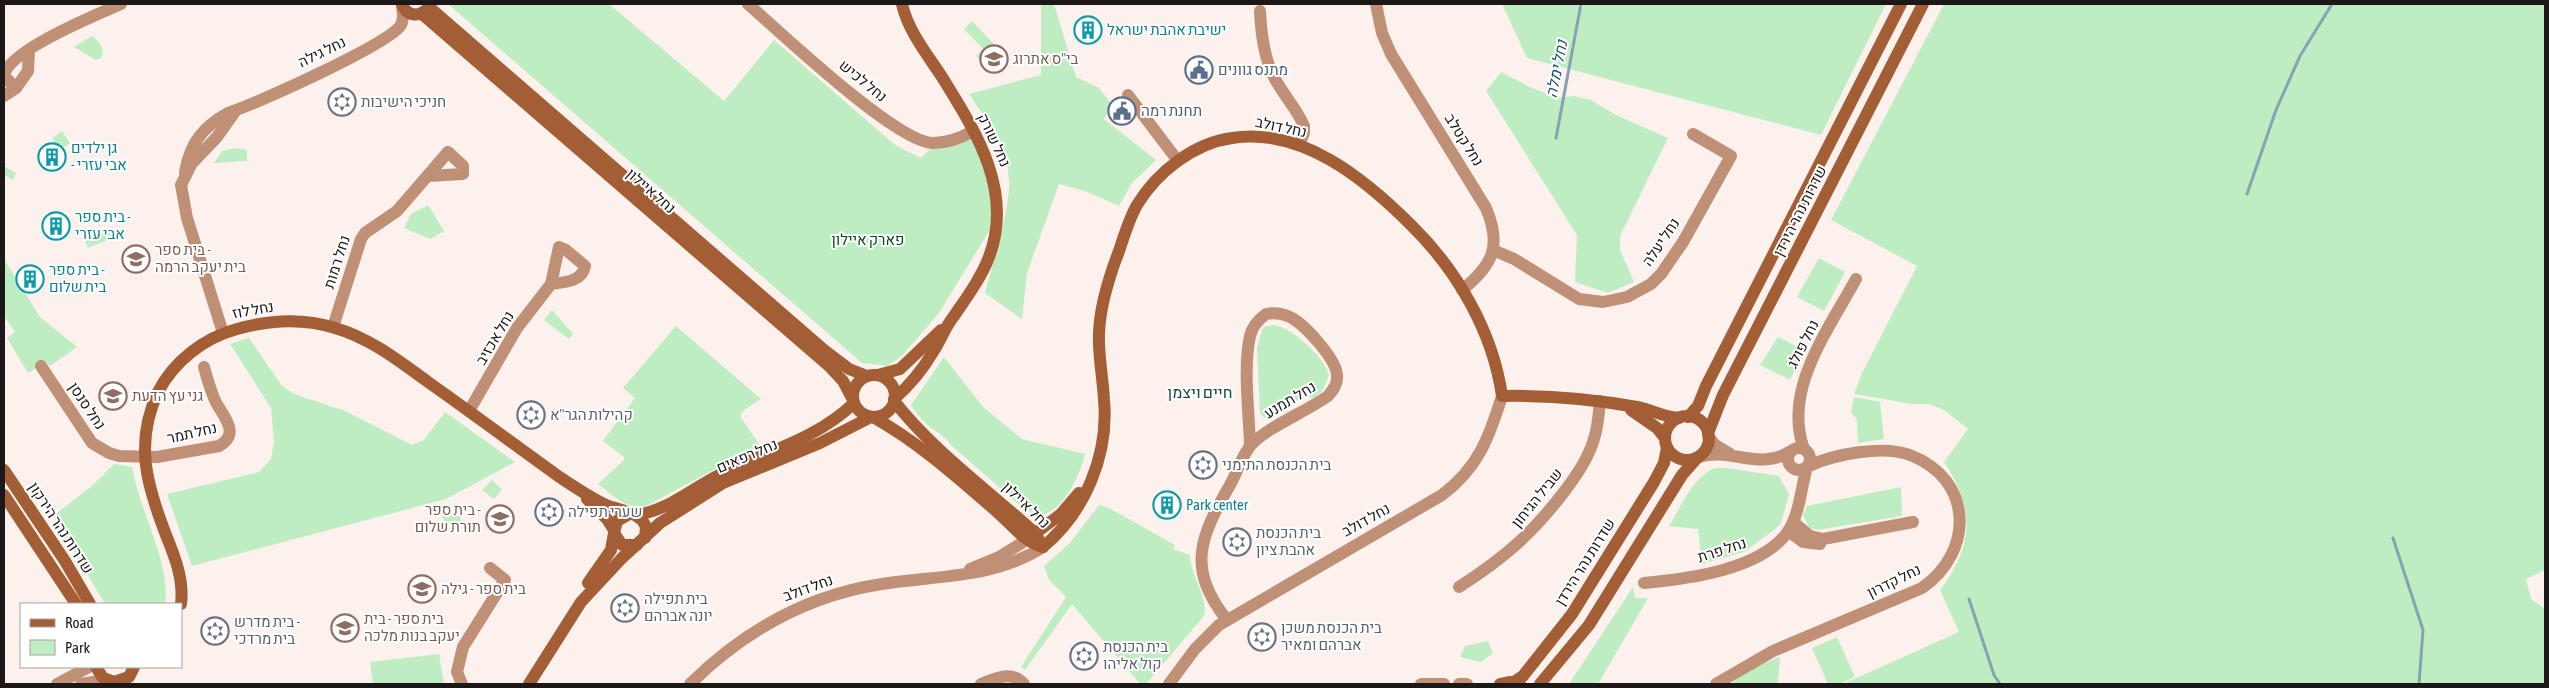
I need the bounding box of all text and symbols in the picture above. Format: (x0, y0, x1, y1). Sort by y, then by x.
building icon: ישיבת אהבת ישראל (1073, 15, 1103, 45)
place label: ישיבת אהבת ישראל (1107, 21, 1226, 38)
street label: נחל גילה (295, 33, 348, 70)
water label: נחל ימלה (1542, 37, 1571, 99)
school or university icon: בי"ס אתרוג (979, 44, 1009, 74)
place label: בי"ס אתרוג (1013, 50, 1079, 67)
public building icon: מתנס גוונים (1184, 55, 1214, 85)
street label: נחל לכיש (836, 56, 891, 105)
place label: מתנס גוונים (1218, 61, 1288, 78)
synagogue icon: חניכי הישיבות (327, 87, 357, 117)
place label: חניכי הישיבות (361, 93, 446, 110)
public building icon: תחנת רמה (1107, 96, 1137, 126)
place label: תחנת רמה (1141, 102, 1202, 119)
street label: נחל שורק (975, 110, 1014, 169)
street label: נחל קטלב (1442, 110, 1487, 169)
street label: נחל דולב (1254, 113, 1308, 140)
place label: גן ילדים - אבי עזרי (71, 139, 127, 173)
building icon: גן ילדים - אבי עזרי (37, 142, 67, 172)
street label: שדרות נהר הירדן (1769, 163, 1830, 259)
street label: נחל איילון (623, 165, 679, 217)
place label: בית ספר - אבי עזרי (75, 208, 131, 242)
building icon: בית ספר - אבי עזרי (41, 211, 71, 241)
street label: נחל יעלה (1638, 215, 1683, 269)
park label: פארק איילון (832, 231, 904, 248)
street label: נחל רמות (320, 233, 353, 291)
place label: בית ספר - בית יעקב הרמה (155, 241, 246, 275)
school or university icon: בית ספר - בית יעקב הרמה (121, 244, 151, 274)
place label: בית ספר - בית שלום (49, 261, 107, 295)
building icon: בית ספר - בית שלום (15, 264, 45, 294)
street label: נחל לוז (231, 298, 275, 322)
street label: נחל אכזיב (472, 308, 517, 368)
street label: נחל פולג (1783, 317, 1822, 371)
street label: נחל תמנע (1261, 378, 1319, 422)
street label: נחל סנסן (66, 379, 109, 433)
school or university icon: גני עץ הדעת (98, 381, 128, 411)
district label: חיים ויצמן (1168, 383, 1232, 401)
place label: גני עץ הדעת (132, 387, 203, 404)
synagogue icon: קהילות הגר"א (516, 400, 546, 430)
place label: קהילות הגר"א (550, 406, 633, 423)
street label: נחל תמר (165, 419, 218, 446)
street label: נחל רפאים (714, 435, 780, 476)
synagogue icon: בית הכנסת התימני (1188, 450, 1218, 480)
place label: בית הכנסת התימני (1222, 456, 1331, 473)
street label: שביל הגיחון (1508, 465, 1566, 531)
street label: נחל איילון (999, 478, 1054, 531)
street label: שדרות נהר הירקון (26, 479, 97, 577)
building icon: Park center (1152, 490, 1182, 520)
place label: Park center (1186, 496, 1249, 513)
synagogue icon: שערי תפילה (534, 497, 564, 527)
street label: נחל דולב (1339, 499, 1393, 540)
place label: בית ספר - תורת שלום (415, 501, 481, 535)
place label: שערי תפילה (568, 503, 642, 520)
school or university icon: בית ספר - תורת שלום (485, 504, 515, 534)
street label: שדרות נהר הירדן (1551, 515, 1618, 608)
place label: בית הכנסת אהבת ציון (1256, 524, 1321, 558)
synagogue icon: בית הכנסת אהבת ציון (1222, 527, 1252, 557)
street label: נחל פרת (1695, 534, 1748, 565)
street label: נחל קדרון (1864, 560, 1923, 601)
street label: נחל דולב (780, 571, 835, 604)
school or university icon: בית ספר - גילה (407, 574, 437, 604)
place label: בית ספר - גילה (441, 580, 526, 597)
place label: בית תפילה יונה אברהם (644, 590, 713, 624)
synagogue icon: בית תפילה יונה אברהם (610, 593, 640, 623)
legend (20, 603, 182, 668)
place label: בית ספר - בית יעקב בנות מלכה (364, 610, 460, 644)
place label: בית מדרש - בית מרדכי (234, 613, 301, 647)
school or university icon: בית ספר - בית יעקב בנות מלכה (330, 613, 360, 643)
text: Road (65, 614, 94, 631)
synagogue icon: בית מדרש - בית מרדכי (200, 616, 230, 646)
place label: בית הכנסת משכן אברהם ומאיר (1281, 619, 1382, 653)
synagogue icon: בית הכנסת משכן אברהם ומאיר (1247, 622, 1277, 652)
place label: בית הכנסת קול אליהו (1103, 638, 1168, 672)
text: Park (65, 639, 90, 656)
synagogue icon: בית הכנסת קול אליהו (1069, 641, 1099, 671)

